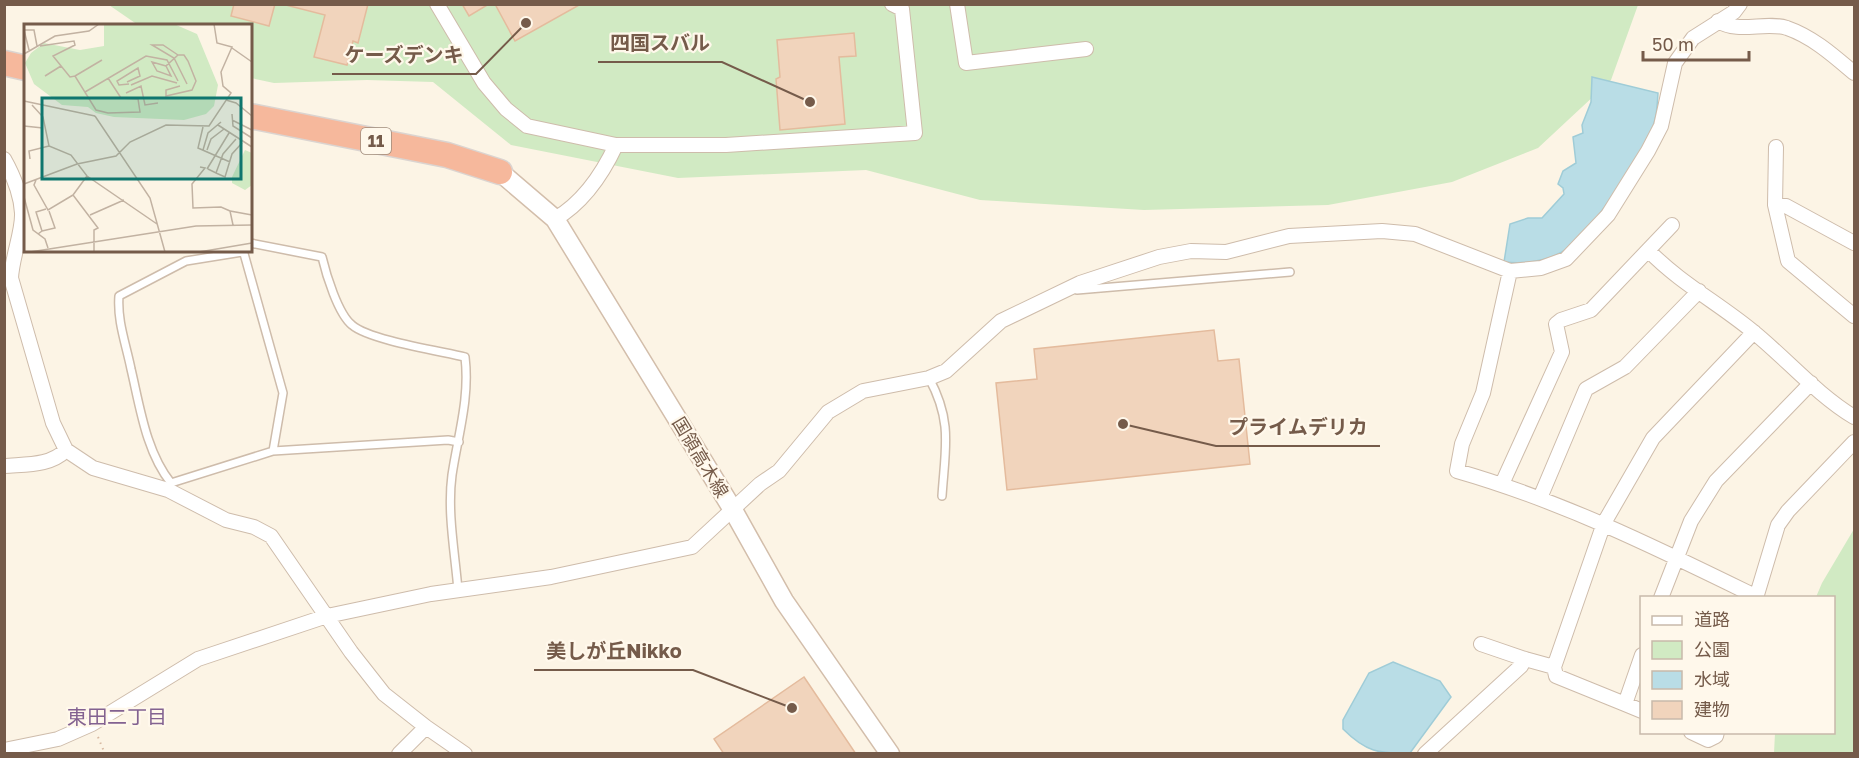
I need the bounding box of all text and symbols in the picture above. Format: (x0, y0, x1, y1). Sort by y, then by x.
inset map (24, 24, 252, 252)
callout: 四国スバル (598, 24, 722, 62)
scale bar (1643, 24, 1750, 62)
text: 四国スバル (610, 30, 710, 54)
text: 50 m (1652, 33, 1694, 55)
callout: ケーズデンキ (332, 36, 476, 74)
text: ケーズデンキ (345, 42, 464, 66)
road number: 11 (361, 128, 391, 154)
callout: プライムデリカ (1216, 408, 1380, 446)
street label: 国領高木線 (668, 413, 734, 501)
text: プライムデリカ (1228, 414, 1368, 438)
legend (1640, 596, 1835, 734)
text: 道路 (1694, 608, 1730, 630)
callout: 美しが丘Nikko (534, 632, 693, 670)
text: 美しが丘Nikko (546, 638, 682, 662)
text: 公園 (1694, 638, 1730, 660)
text: 水域 (1694, 668, 1730, 690)
text: 建物 (1694, 698, 1730, 720)
district label: 東田二丁目 (67, 704, 167, 728)

